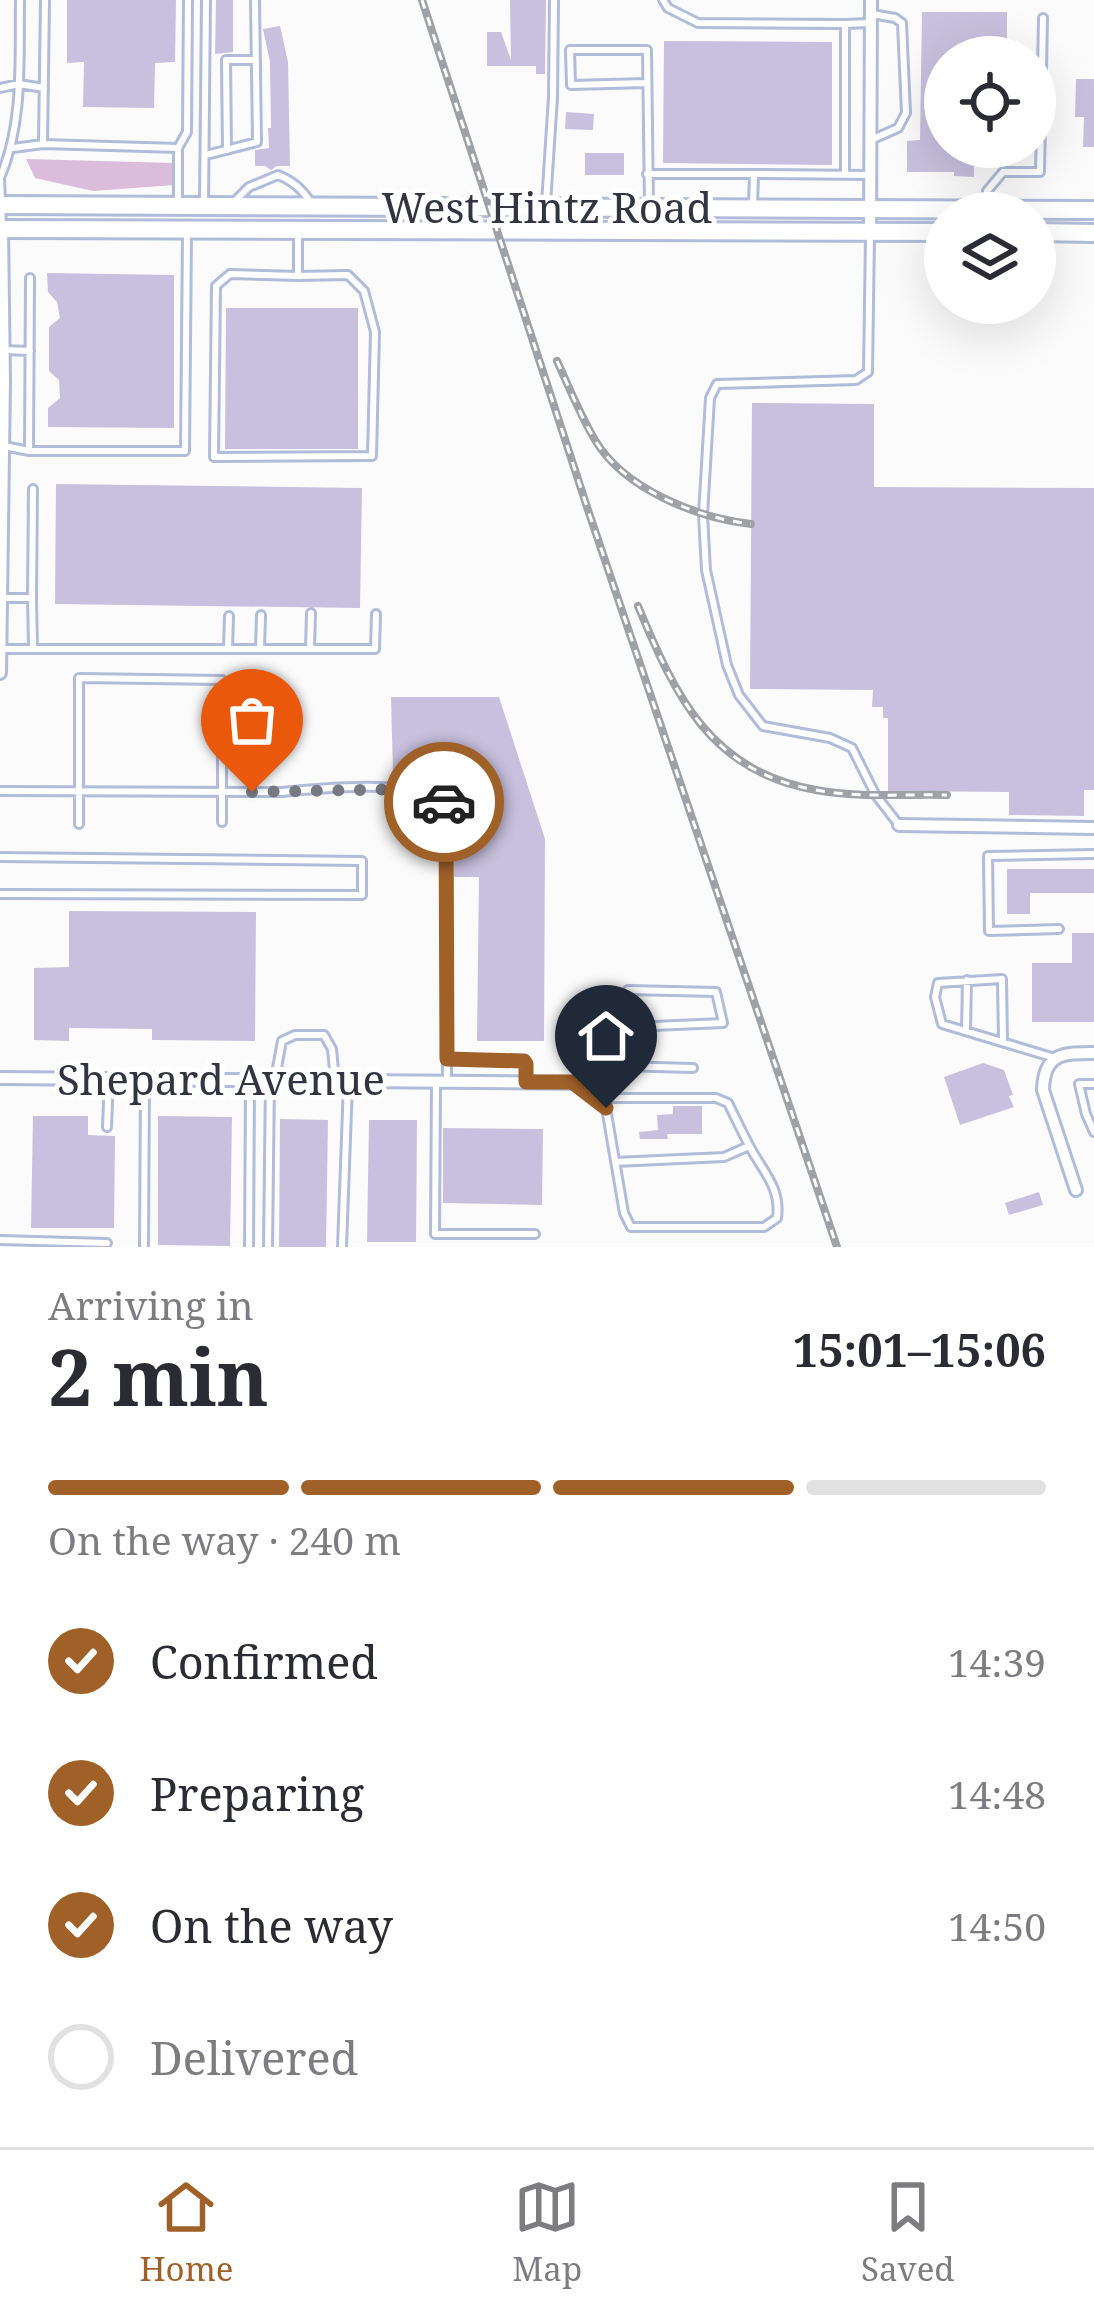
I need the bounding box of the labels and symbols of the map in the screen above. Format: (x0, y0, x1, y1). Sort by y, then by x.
street label: West Hintz Road (382, 178, 713, 235)
pin (201, 669, 303, 792)
courier (384, 742, 504, 862)
pin (555, 985, 657, 1108)
street label: Shepard Avenue (57, 1050, 385, 1107)

